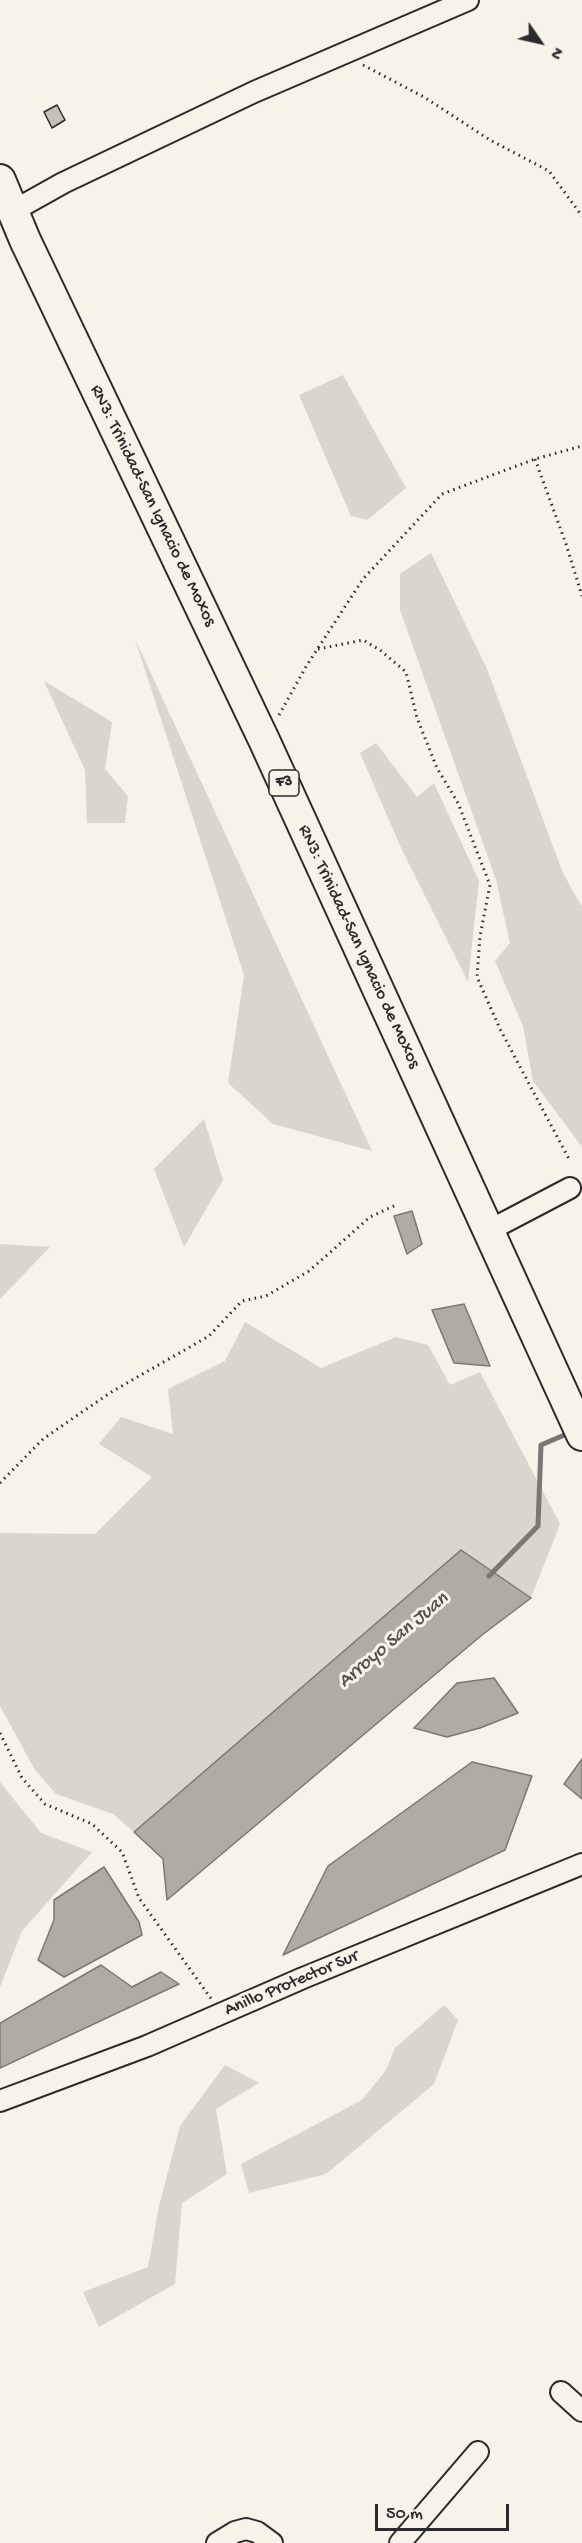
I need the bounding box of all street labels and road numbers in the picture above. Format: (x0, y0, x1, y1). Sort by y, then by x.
street label: RN3: Trinidad-San Ignacio de Moxos (84, 382, 220, 630)
road number: F3 (269, 770, 299, 796)
street label: RN3: Trinidad-San Ignacio de Moxos (292, 822, 424, 1072)
street label: Anillo Protector Sur (222, 1946, 362, 2022)

